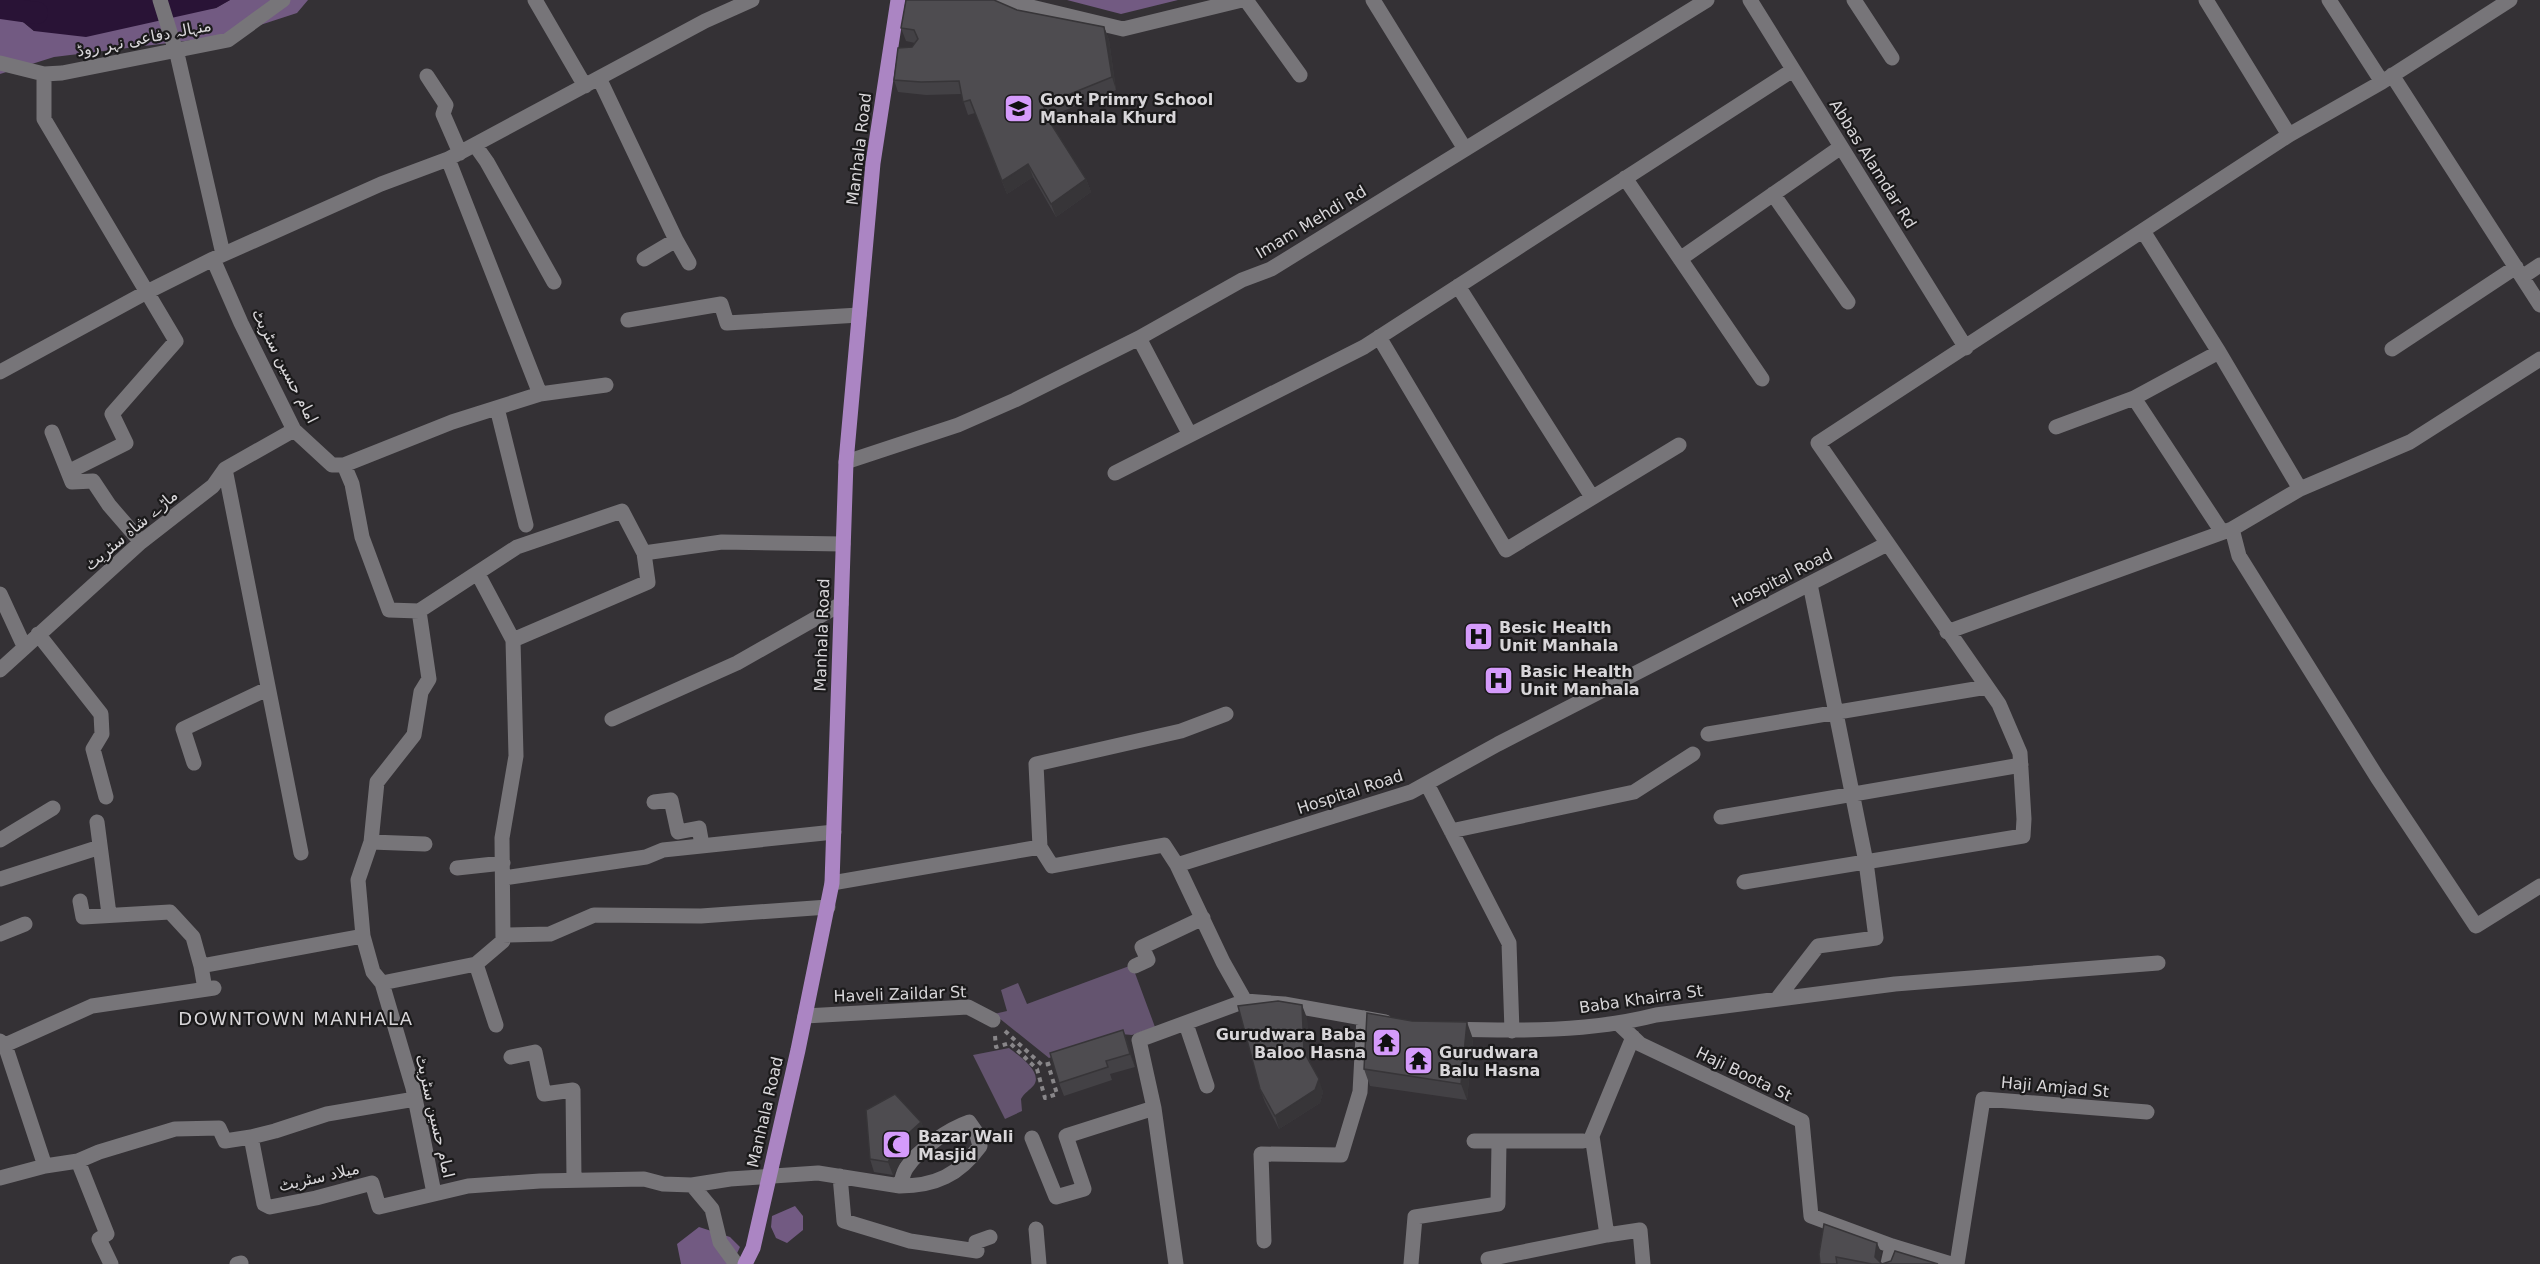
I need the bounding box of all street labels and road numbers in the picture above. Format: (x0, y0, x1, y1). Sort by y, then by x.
street label: منہالہ دفاعی نہر روڈ (75, 16, 213, 61)
street label: Manhala Road (843, 92, 875, 206)
street label: Abbas Alamdar Rd (1826, 96, 1920, 232)
street label: Imam Mehdi Rd (1252, 182, 1370, 262)
street label: امام حسین سٹریٹ (247, 305, 322, 427)
street label: ماڑے شاہ سٹریٹ (81, 486, 182, 575)
street label: Hospital Road (1728, 544, 1836, 612)
street label: Manhala Road (811, 578, 833, 692)
street label: Hospital Road (1295, 766, 1405, 818)
street label: Baba Khairra St (1578, 981, 1704, 1017)
street label: Haveli Zaildar St (833, 982, 967, 1006)
street label: Haji Boota St (1693, 1043, 1795, 1105)
street label: امام حسین سٹریٹ (411, 1052, 458, 1180)
street label: Manhala Road (743, 1055, 787, 1169)
street label: Haji Amjad St (2000, 1073, 2110, 1101)
street label: میلاد سٹریٹ (277, 1158, 362, 1196)

